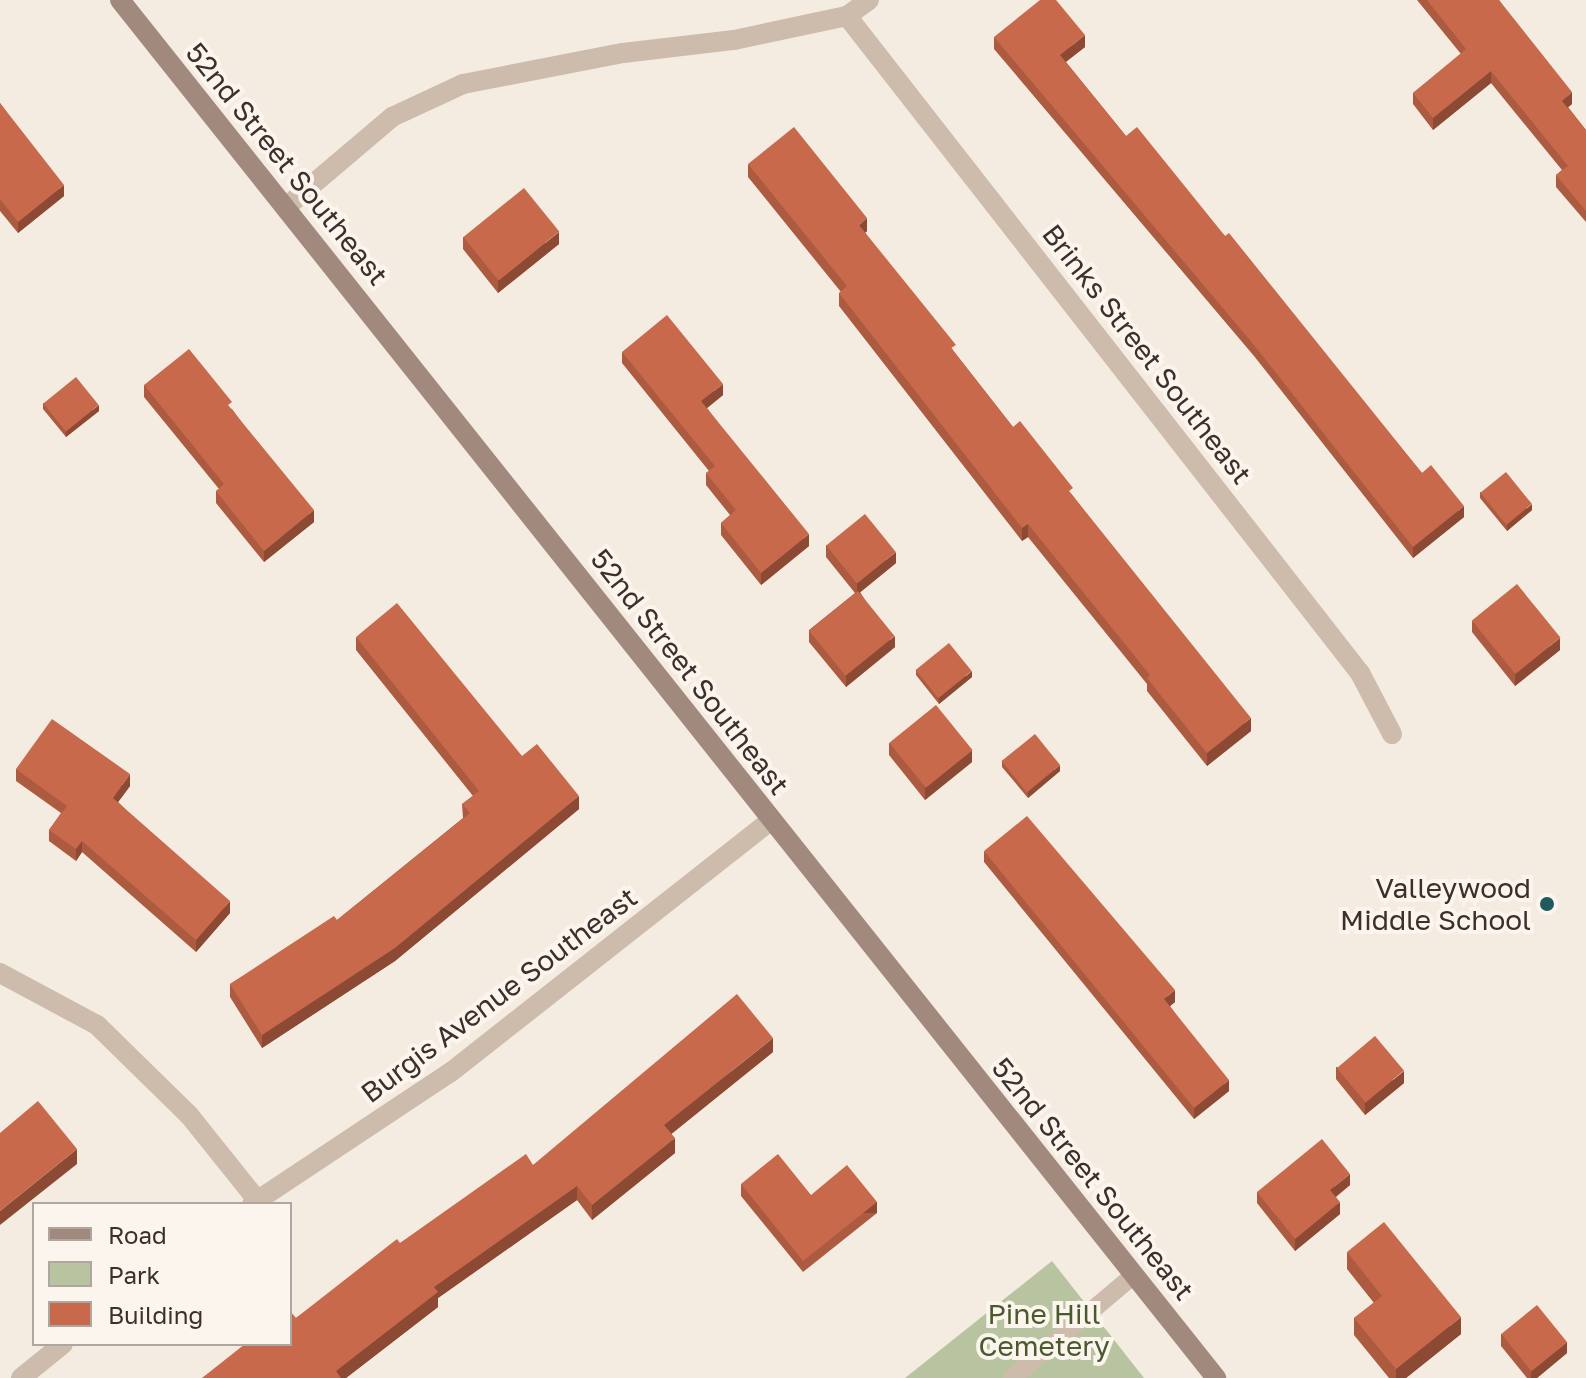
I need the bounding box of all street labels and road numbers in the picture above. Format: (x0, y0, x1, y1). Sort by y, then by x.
street label: 52nd Street Southeast (179, 36, 395, 292)
street label: Brinks Street Southeast (1035, 218, 1259, 490)
street label: 52nd Street Southeast (584, 543, 796, 801)
street label: Burgis Avenue Southeast (354, 880, 644, 1110)
street label: 52nd Street Southeast (985, 1051, 1201, 1307)

